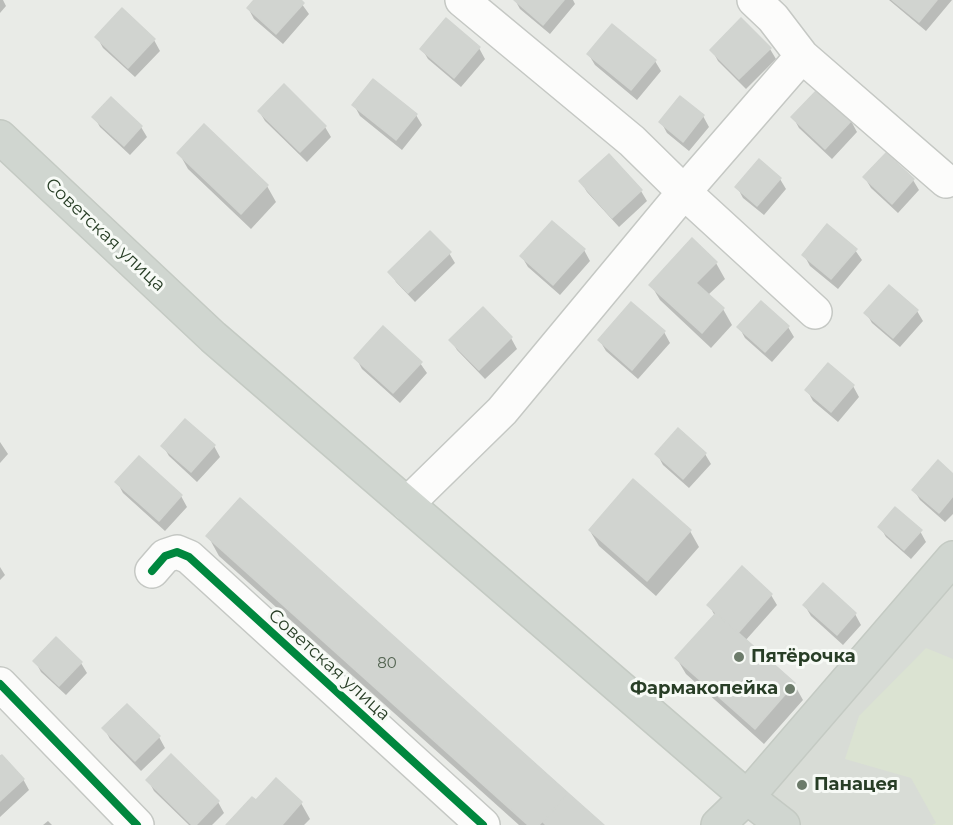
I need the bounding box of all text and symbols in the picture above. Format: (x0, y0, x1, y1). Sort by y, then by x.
street label: Советская улица (40, 174, 170, 296)
street label: Советская улица (264, 605, 394, 725)
place label: Пятёрочка (751, 646, 856, 668)
marker: Пятёрочка (732, 650, 746, 664)
house number: 80 (377, 655, 397, 673)
place label: Фармакопейка (630, 678, 778, 700)
marker: Фармакопейка (783, 682, 797, 696)
place label: Панацея (814, 774, 898, 796)
marker: Панацея (795, 778, 809, 792)

